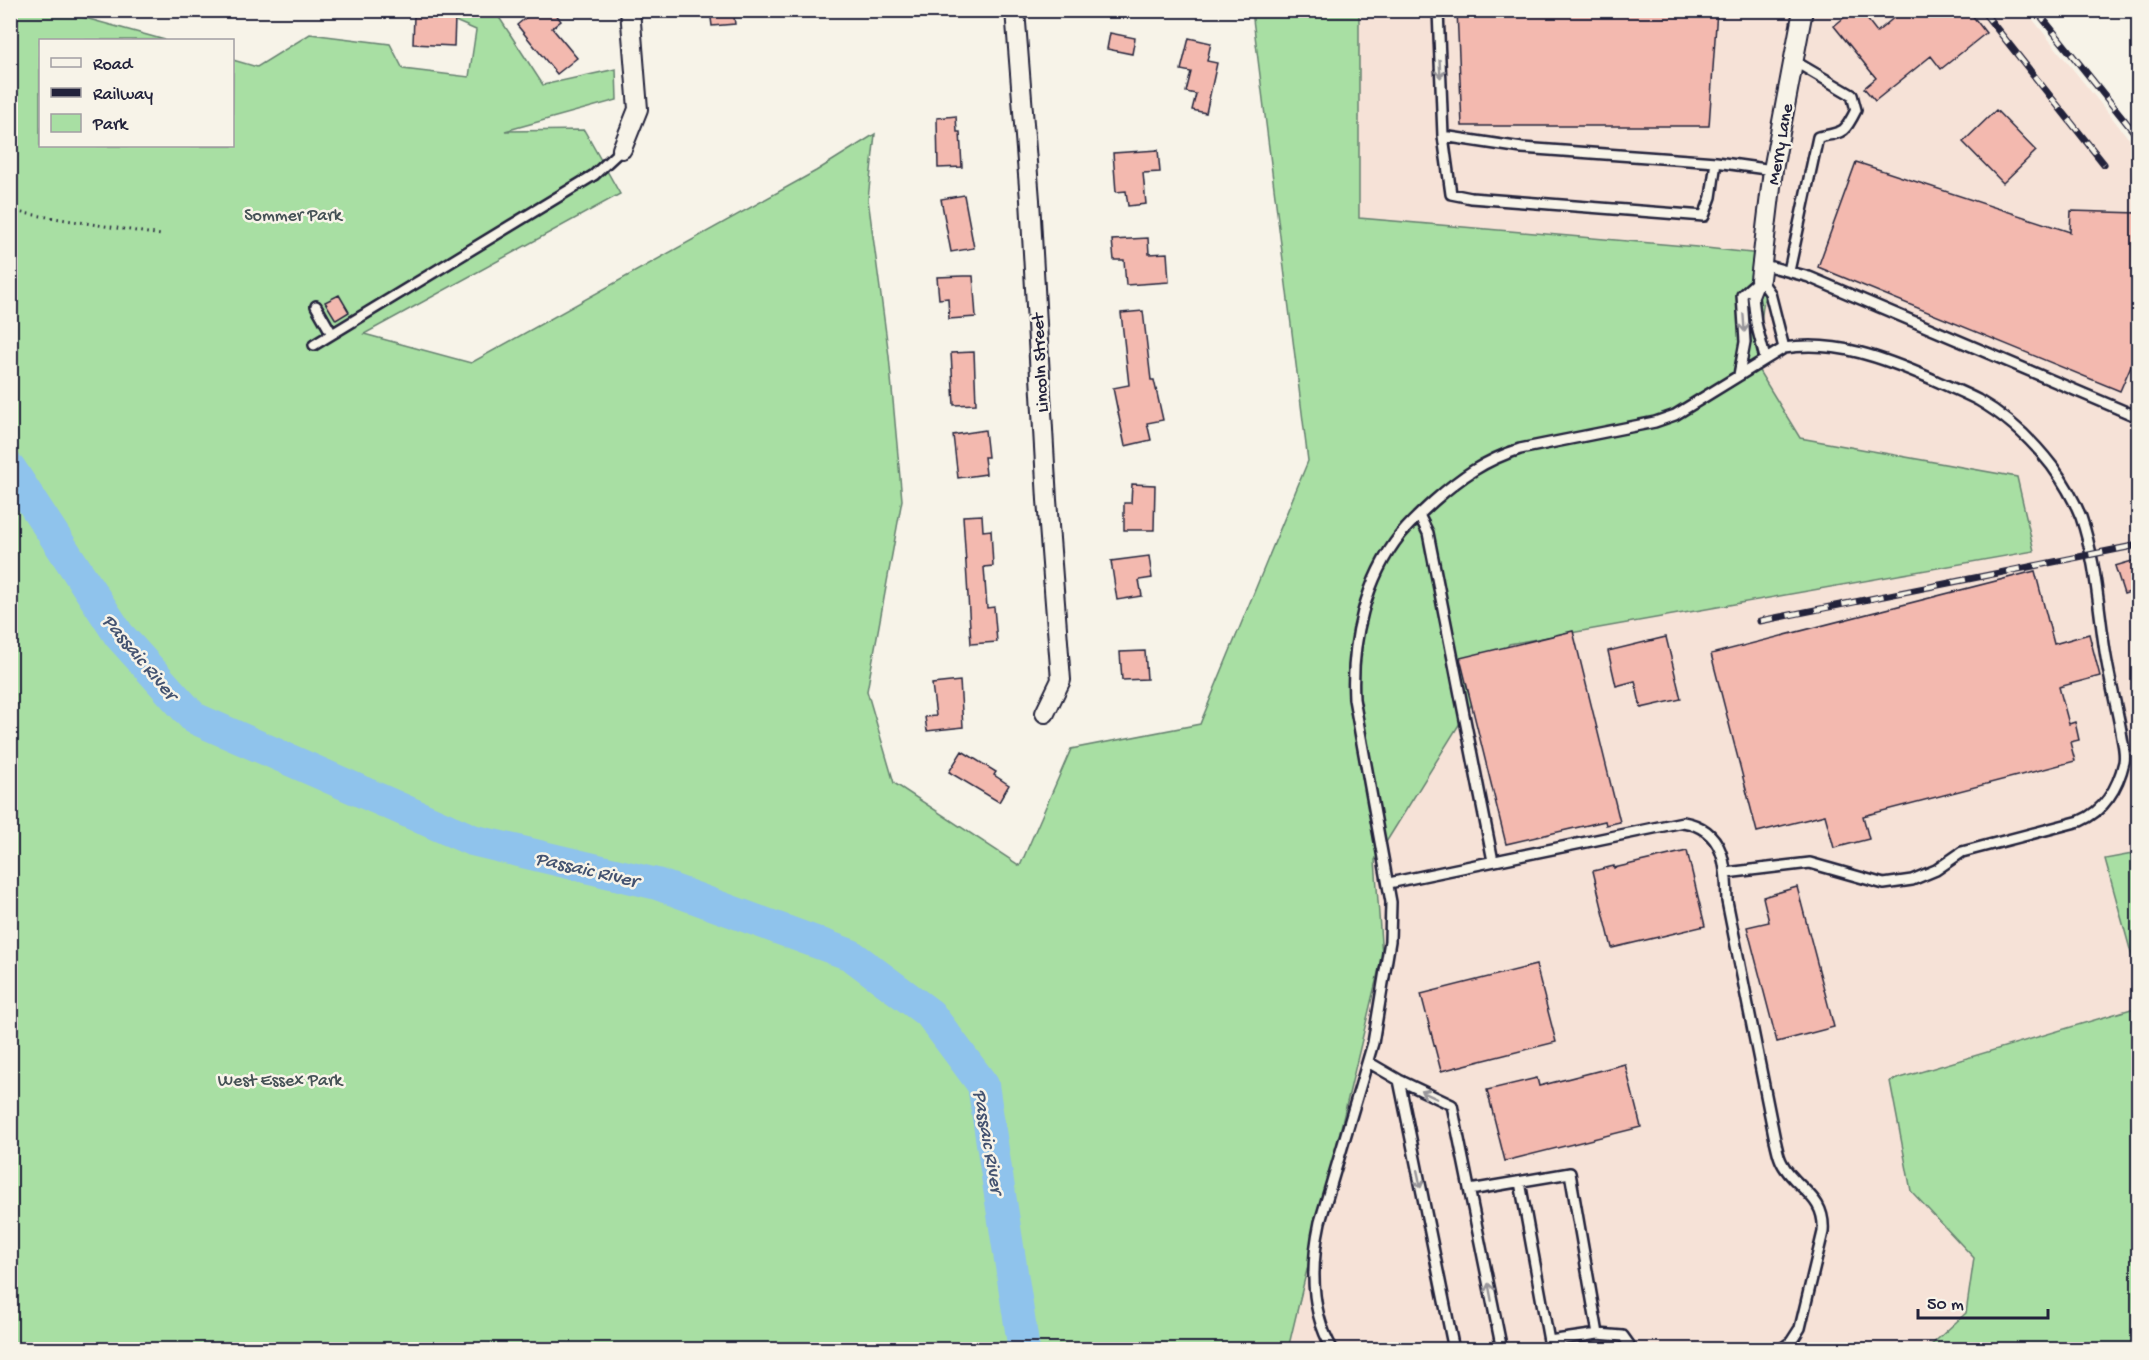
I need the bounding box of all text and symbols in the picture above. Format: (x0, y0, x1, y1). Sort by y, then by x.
legend (39, 39, 234, 147)
text: Road (93, 55, 134, 76)
one-way arrow (1435, 58, 1446, 78)
text: Railway (93, 85, 153, 106)
street label: Merry Lane (1764, 102, 1799, 187)
text: Park (92, 115, 129, 136)
park label: Sommer Park (244, 206, 344, 227)
street label: Lincoln Street (1028, 311, 1055, 413)
one-way arrow (1739, 312, 1750, 332)
water label: Passaic River (96, 611, 183, 709)
water label: Passaic River (533, 848, 644, 895)
park label: West Essex Park (218, 1071, 344, 1092)
water label: Passaic River (966, 1088, 1008, 1199)
one-way arrow (1421, 1089, 1439, 1100)
one-way arrow (1414, 1168, 1425, 1188)
scale bar (1918, 1282, 2048, 1320)
one-way arrow (1484, 1283, 1495, 1302)
text: 50 m (1927, 1295, 1964, 1316)

